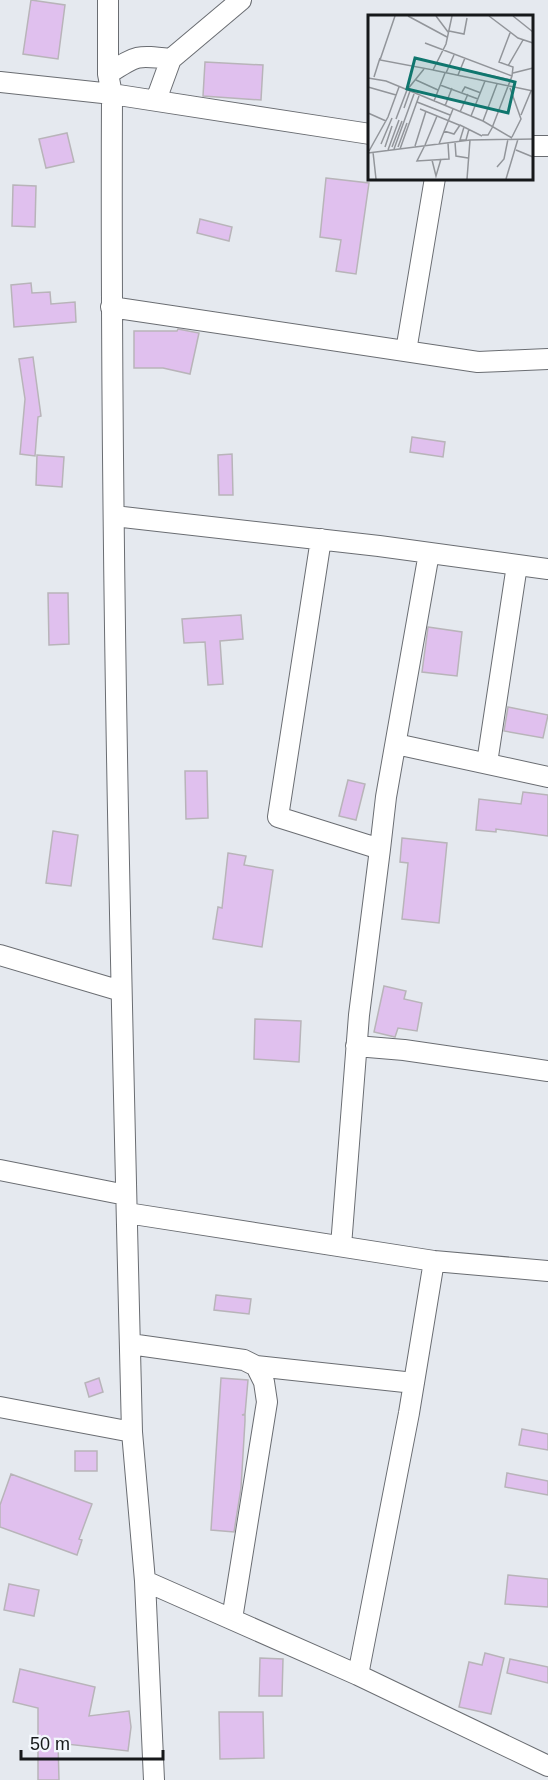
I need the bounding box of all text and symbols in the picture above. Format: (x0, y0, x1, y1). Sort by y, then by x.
inset map (368, 15, 533, 180)
scale bar (21, 1723, 164, 1761)
text: 50 m (30, 1734, 70, 1754)

